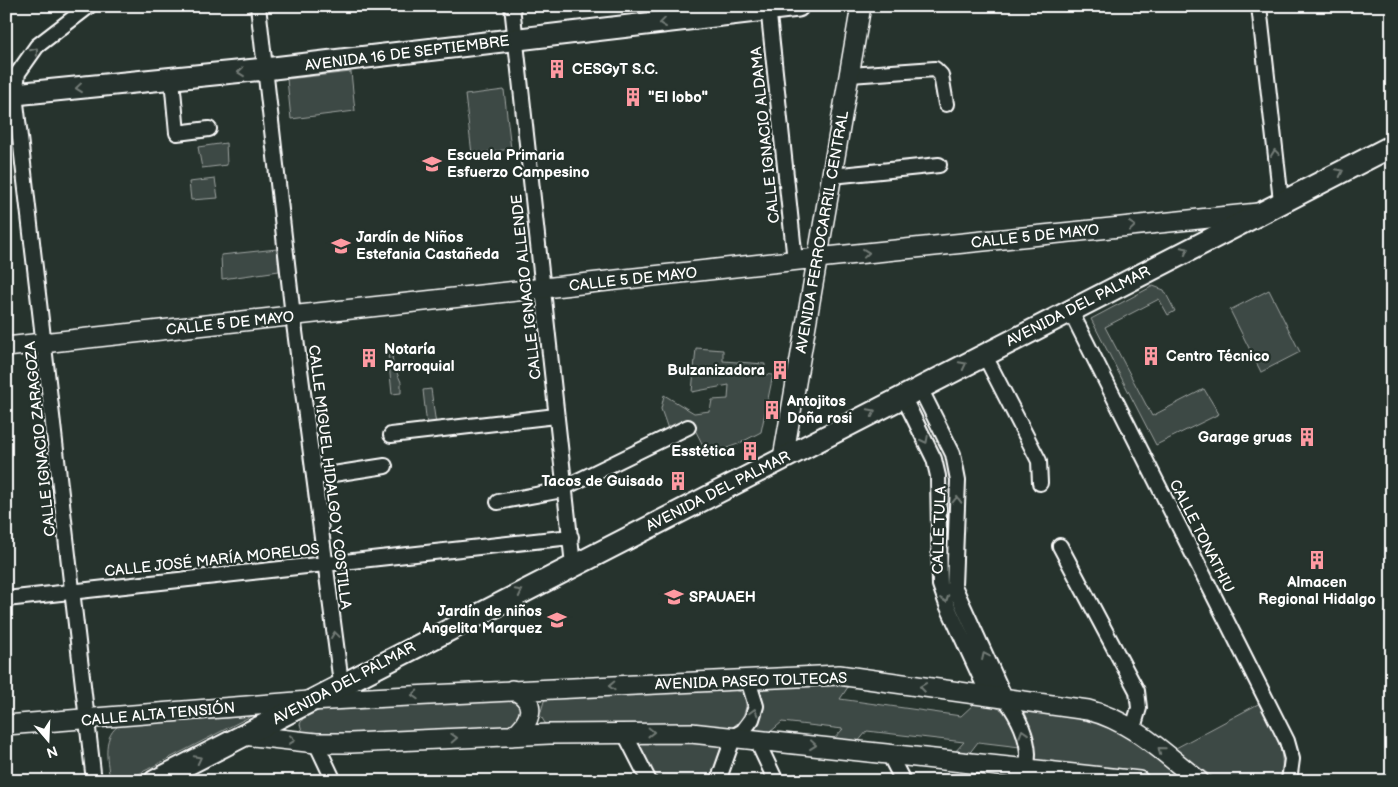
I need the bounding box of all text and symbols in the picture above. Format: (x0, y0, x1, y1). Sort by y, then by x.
one-way arrow (659, 17, 667, 28)
street label: AVENIDA 16 DE SEPTIEMBRE (304, 32, 511, 75)
street label: CALLE IGNACIO ALDAMA (747, 45, 784, 224)
one-way arrow (29, 48, 37, 57)
building icon: CESGyT S.C. (546, 58, 568, 80)
place label: CESGyT S.C. (572, 60, 658, 79)
one-way arrow (237, 66, 245, 77)
one-way arrow (75, 82, 83, 93)
building icon: "El lobo" (622, 86, 644, 108)
place label: "El lobo" (648, 88, 708, 107)
street label: AVENIDA FERROCARRIL CENTRAL (792, 109, 853, 355)
place label: Escuela Primaria Esfuerzo Campesino (447, 146, 590, 182)
one-way arrow (1270, 149, 1281, 157)
school or university icon: Escuela Primaria Esfuerzo Campesino (421, 153, 443, 175)
one-way arrow (1335, 168, 1344, 178)
street label: CALLE IGNACIO ALLENDE (507, 193, 546, 381)
street label: CALLE 5 DE MAYO (970, 220, 1100, 253)
one-way arrow (1128, 221, 1136, 232)
place label: Jardín de Niños Estefania Castañeda (356, 228, 499, 264)
school or university icon: Jardín de Niños Estefania Castañeda (330, 235, 352, 257)
one-way arrow (1180, 246, 1189, 256)
one-way arrow (862, 248, 870, 259)
street label: AVENIDA DEL PALMAR (1003, 262, 1154, 351)
street label: CALLE 5 DE MAYO (568, 263, 698, 296)
street label: CALLE 5 DE MAYO (165, 307, 295, 340)
street label: CALLE IGNACIO ZARAGOZA (21, 340, 60, 537)
place label: Notaría Parroquial (384, 340, 455, 376)
street label: CALLE MIGUEL HIDALGO Y COSTILLA (304, 344, 355, 611)
building icon: Centro Técnico (1140, 345, 1162, 367)
building icon: Notaría Parroquial (358, 347, 380, 369)
place label: Centro Técnico (1166, 347, 1270, 366)
building icon: Bulzanizadora (769, 359, 791, 381)
place label: Bulzanizadora (667, 361, 765, 380)
one-way arrow (958, 361, 967, 371)
place label: Antojitos Doña rosi (786, 392, 852, 428)
building icon: Antojitos Doña rosi (761, 399, 783, 421)
one-way arrow (867, 408, 876, 418)
building icon: Garage gruas (1296, 426, 1318, 448)
place label: Garage gruas (1198, 428, 1292, 447)
one-way arrow (919, 435, 929, 444)
building icon: Esstética (739, 440, 761, 462)
place label: Esstética (671, 442, 735, 461)
street label: AVENIDA DEL PALMAR (643, 447, 794, 536)
building icon: Tacos de Guisado (667, 470, 689, 492)
place label: Tacos de Guisado (541, 472, 663, 491)
street label: CALLE TONATHIU (1165, 476, 1238, 596)
street label: CALLE TULA (928, 485, 951, 575)
one-way arrow (952, 496, 962, 504)
street label: CALLE JOSÉ MARÍA MORELOS (103, 540, 321, 581)
building icon: Almacen Regional Hidalgo (1306, 549, 1328, 571)
place label: Almacen Regional Hidalgo (1258, 573, 1376, 609)
school or university icon: SPAUAEH (663, 586, 685, 608)
one-way arrow (514, 588, 523, 598)
place label: SPAUAEH (689, 588, 756, 607)
one-way arrow (939, 594, 949, 602)
place label: Jardín de niños Angelita Marquez (422, 602, 543, 638)
school or university icon: Jardín de niños Angelita Marquez (546, 609, 568, 631)
one-way arrow (330, 631, 340, 639)
street label: AVENIDA DEL PALMAR (270, 638, 419, 729)
one-way arrow (981, 652, 991, 661)
street label: AVENIDA PASEO TOLTECAS (654, 669, 848, 694)
one-way arrow (608, 680, 616, 691)
one-way arrow (919, 682, 927, 693)
one-way arrow (411, 690, 419, 701)
street label: CALLE ALTA TENSIÓN (80, 698, 236, 731)
one-way arrow (748, 708, 758, 716)
north arrow (22, 714, 72, 764)
one-way arrow (648, 727, 656, 737)
one-way arrow (1018, 729, 1028, 737)
one-way arrow (450, 733, 458, 744)
one-way arrow (288, 734, 296, 745)
one-way arrow (809, 739, 817, 750)
text: N (44, 742, 60, 762)
one-way arrow (1158, 748, 1167, 756)
one-way arrow (193, 755, 202, 765)

